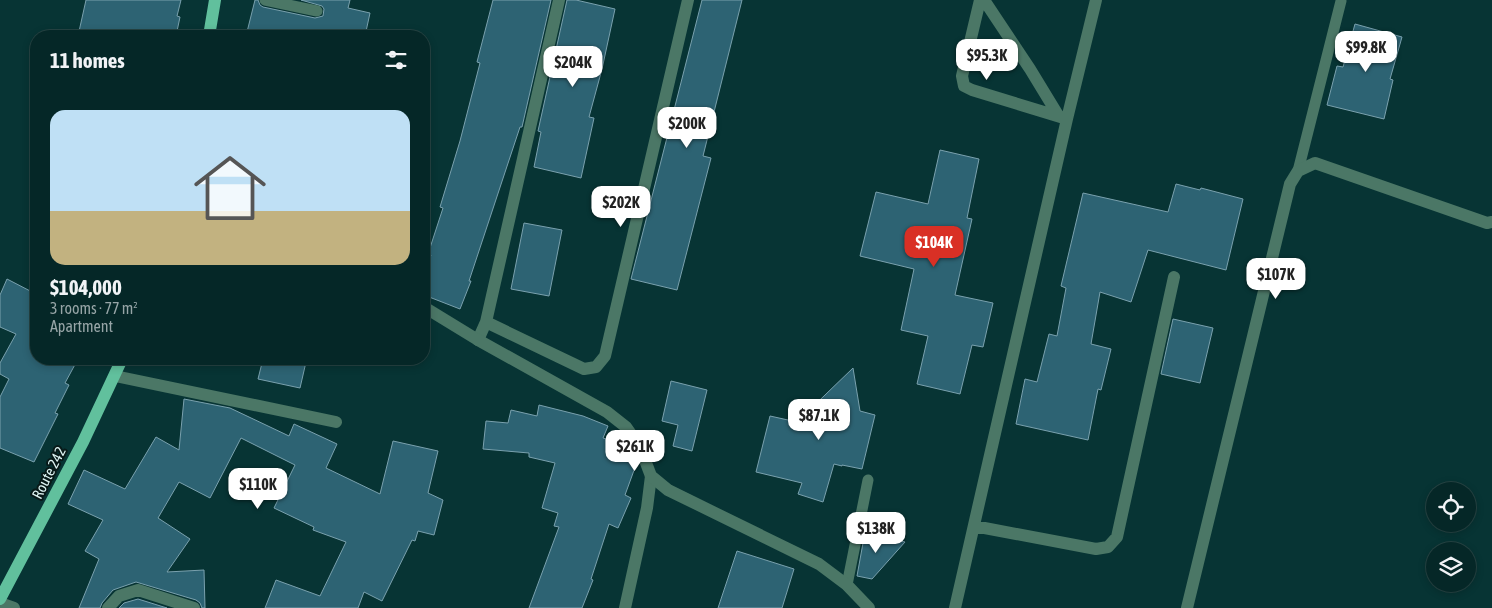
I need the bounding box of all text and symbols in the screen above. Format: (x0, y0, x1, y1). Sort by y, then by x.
pin: $99.8K (1325, 30, 1407, 73)
pin: $95.3K (946, 38, 1028, 81)
text: $99.8K (1346, 38, 1386, 56)
icon: filters (382, 46, 410, 74)
pin: $204K (538, 46, 608, 88)
text: $95.3K (967, 46, 1007, 64)
text: 11 homes (50, 48, 125, 72)
text: $204K (554, 53, 592, 71)
pin: $200K (652, 106, 722, 149)
text: $200K (668, 114, 706, 132)
icon: home (185, 143, 275, 233)
pin: $202K (586, 186, 656, 228)
text: $202K (602, 193, 640, 211)
pin: $104K (899, 226, 969, 268)
text: $104K (915, 233, 953, 251)
pin: $107K (1241, 258, 1311, 300)
text: $107K (1257, 265, 1295, 283)
text: $104,000 (50, 275, 122, 299)
text: 3 rooms · 77 m² (50, 299, 138, 317)
text: Apartment (50, 317, 113, 335)
pin: $87.1K (778, 398, 860, 441)
text: $87.1K (799, 406, 839, 424)
pin: $261K (600, 430, 670, 472)
text: $261K (616, 437, 654, 455)
street label: Route 242 (28, 444, 69, 502)
pin: $110K (223, 468, 293, 510)
text: $110K (239, 475, 277, 493)
map controls (1426, 482, 1476, 592)
button: locate (1426, 482, 1476, 532)
pin: $138K (841, 512, 911, 554)
text: $138K (857, 519, 895, 537)
button: layers (1426, 542, 1476, 592)

